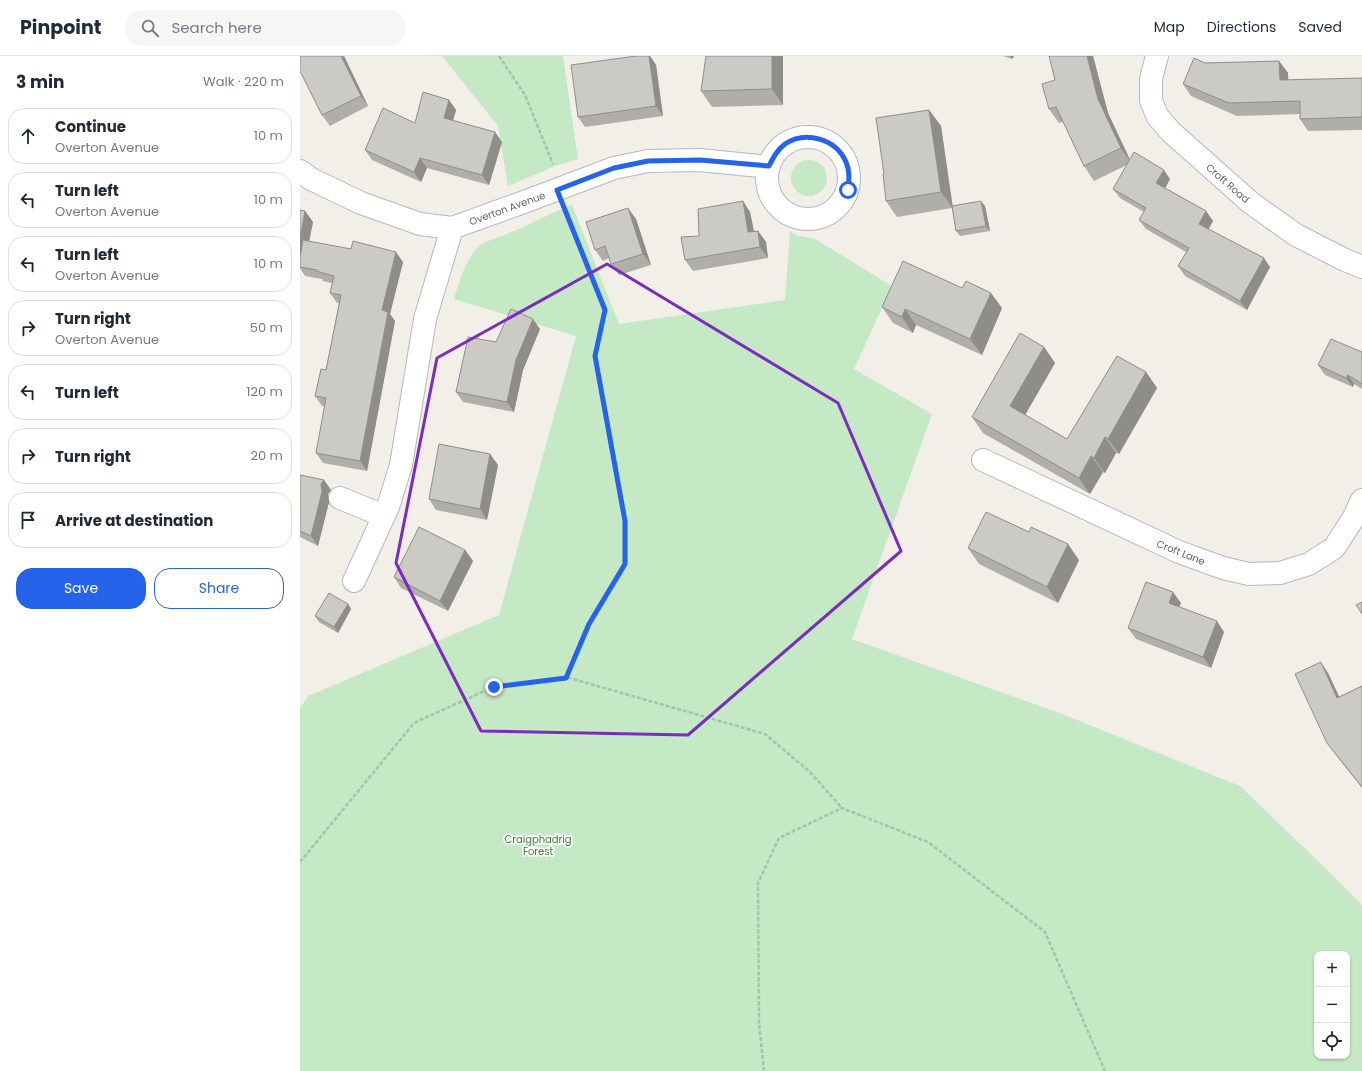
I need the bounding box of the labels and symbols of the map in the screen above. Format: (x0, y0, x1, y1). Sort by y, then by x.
street label: Croft Road (1203, 160, 1253, 207)
route start (839, 181, 857, 199)
street label: Overton Avenue (467, 188, 547, 229)
street label: Croft Lane (1154, 536, 1207, 569)
route end (485, 678, 503, 696)
park label: Craigphadrig Forest (504, 832, 572, 859)

